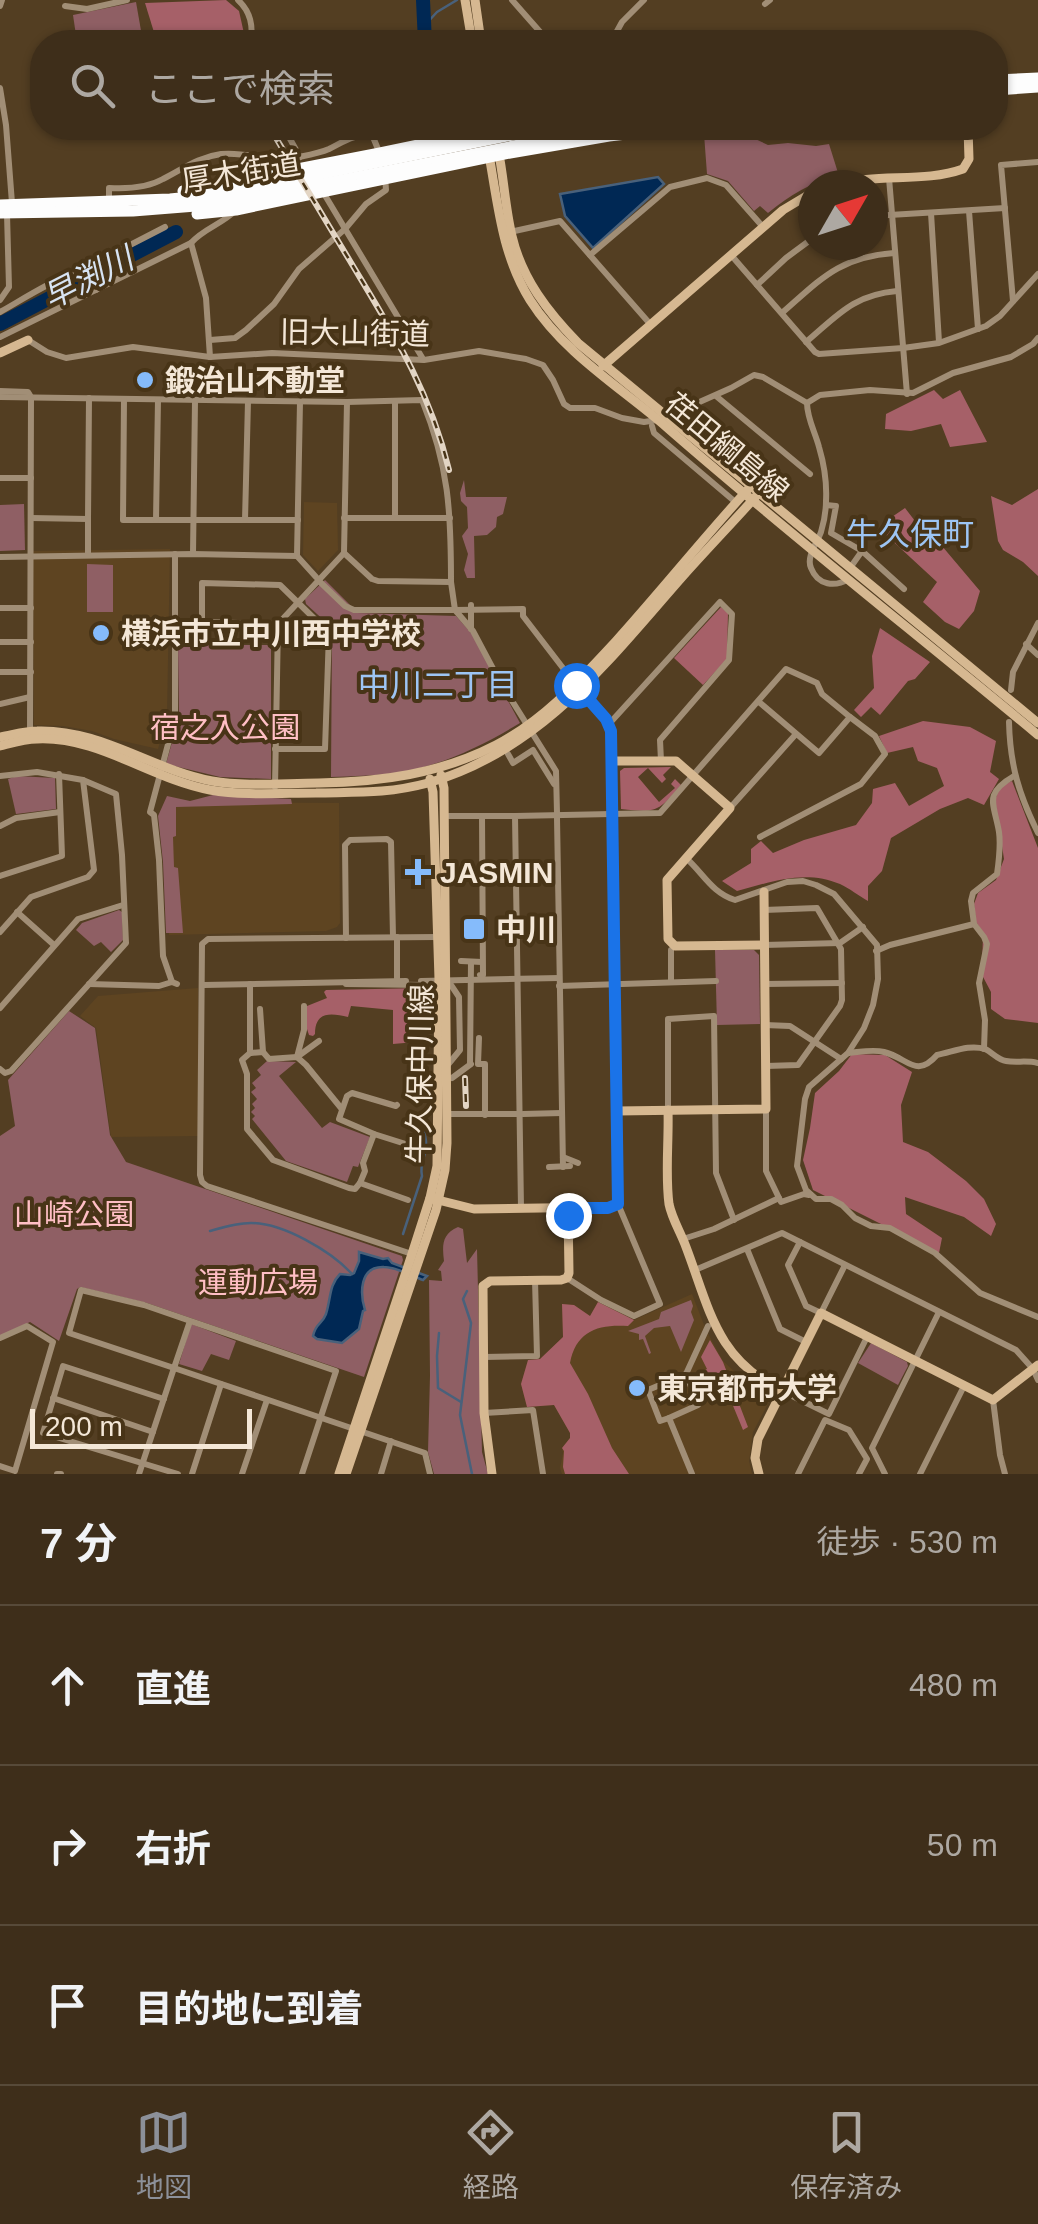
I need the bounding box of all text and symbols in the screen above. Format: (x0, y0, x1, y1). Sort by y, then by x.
search box (30, 30, 1008, 140)
icon: search (65, 58, 120, 113)
text: ここで検索 (145, 68, 335, 110)
street label: 厚木街道 (179, 146, 303, 198)
north arrow (798, 170, 888, 260)
water label: 早渕川 (37, 239, 142, 316)
street label: 旧大山街道 (280, 315, 430, 351)
place label: 鍛治山不動堂 (165, 364, 345, 397)
marker: 鍛治山不動堂 (134, 369, 156, 391)
street label: 荏田綱島線 (659, 386, 795, 508)
district label: 牛久保町 (846, 516, 974, 552)
place label: 横浜市立中川西中学校 (121, 617, 421, 650)
marker: 横浜市立中川西中学校 (90, 622, 112, 644)
route start (554, 663, 600, 709)
district label: 中川二丁目 (358, 667, 518, 703)
park label: 宿之入公園 (150, 711, 300, 744)
place label: JASMIN (440, 856, 553, 889)
marker: JASMIN (405, 859, 431, 885)
place label: 中川 (496, 913, 556, 946)
marker: 中川 (461, 916, 487, 942)
street label: 牛久保中川線 (402, 984, 438, 1164)
route end (546, 1193, 592, 1239)
park label: 山崎公園 (14, 1198, 134, 1231)
park label: 運動広場 (198, 1266, 318, 1299)
place label: 東京都市大学 (657, 1372, 837, 1405)
marker: 東京都市大学 (626, 1377, 648, 1399)
scale bar (30, 1404, 252, 1448)
text: 200 m (45, 1411, 123, 1442)
text: 7 分 (40, 1520, 117, 1567)
text: 徒歩 · 530 m (817, 1524, 998, 1560)
icon: ahead (40, 1658, 95, 1713)
text: 480 m (909, 1667, 998, 1703)
text: 直進 (135, 1668, 211, 1710)
icon: right (40, 1818, 95, 1873)
text: 50 m (927, 1827, 998, 1863)
text: 右折 (135, 1828, 211, 1870)
icon: arrive (40, 1978, 95, 2033)
text: 目的地に到着 (135, 1988, 363, 2030)
tab: 地図 (136, 2105, 192, 2205)
tab: 経路 (463, 2105, 519, 2205)
tab: 保存済み (790, 2105, 902, 2205)

